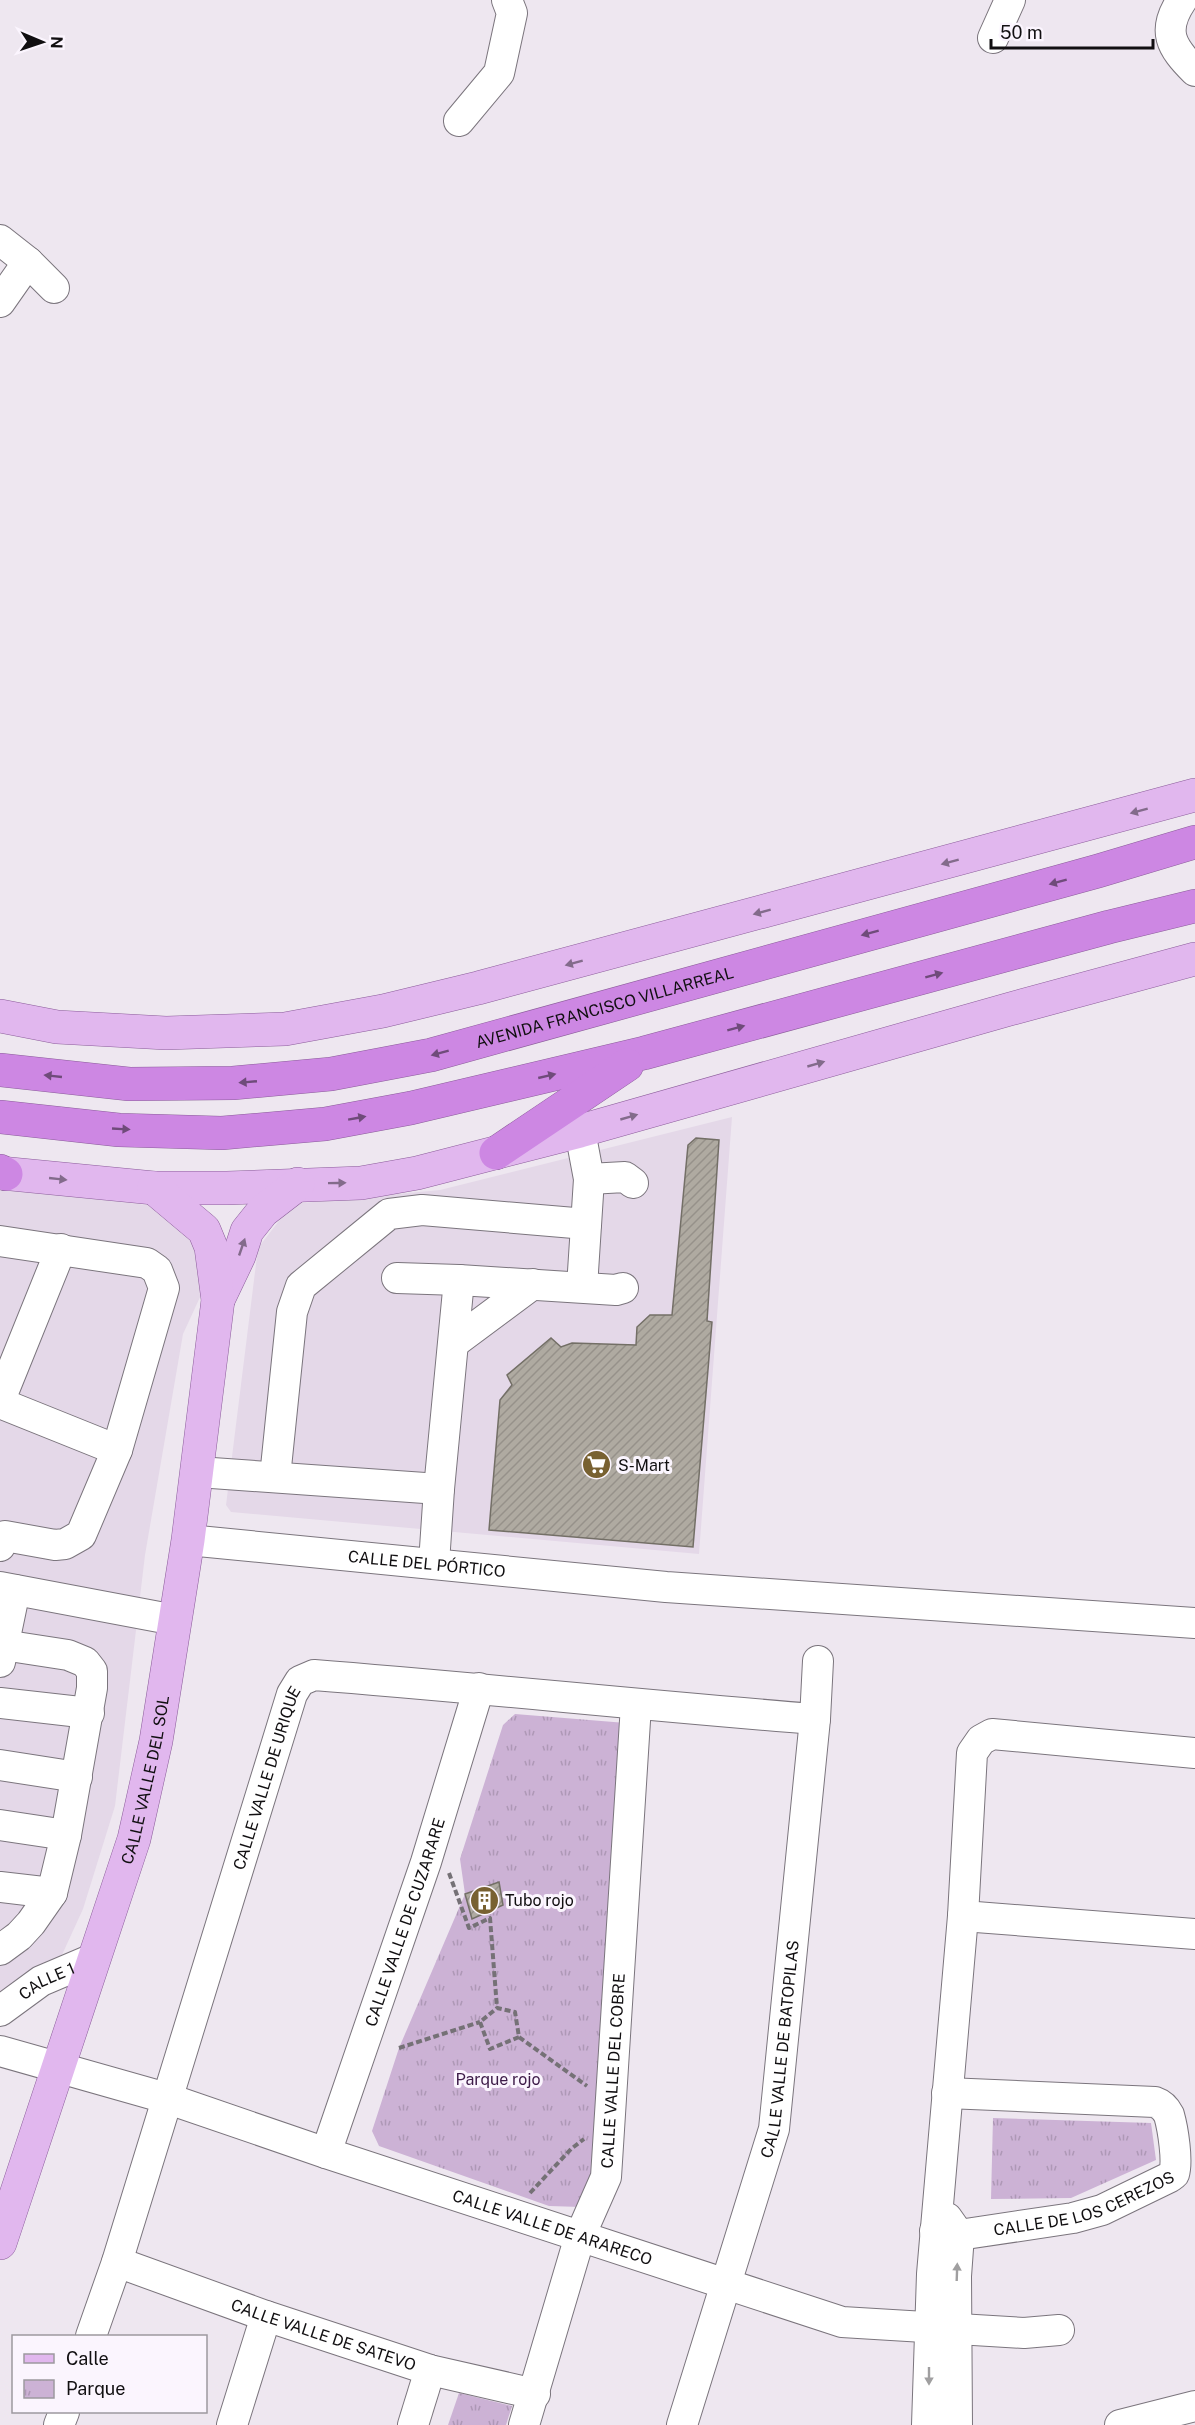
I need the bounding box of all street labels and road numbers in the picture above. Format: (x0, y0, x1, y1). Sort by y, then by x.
street label: AVENIDA FRANCISCO VILLARREAL (474, 963, 736, 1052)
street label: CALLE DEL PÓRTICO (347, 1547, 506, 1581)
street label: CALLE VALLE DE URIQUE (229, 1683, 305, 1872)
street label: CALLE VALLE DEL SOL (117, 1694, 173, 1867)
street label: CALLE VALLE DE CUZARARE (361, 1816, 449, 2029)
street label: CALLE VALLE DE BATOPILAS (757, 1939, 803, 2160)
street label: CALLE 1 (15, 1959, 78, 2004)
street label: CALLE VALLE DEL COBRE (598, 1973, 629, 2169)
street label: CALLE DE LOS CEREZOS (992, 2167, 1177, 2240)
street label: CALLE VALLE DE ARARECO (450, 2186, 655, 2269)
street label: CALLE VALLE DE SATEVO (228, 2295, 418, 2375)

